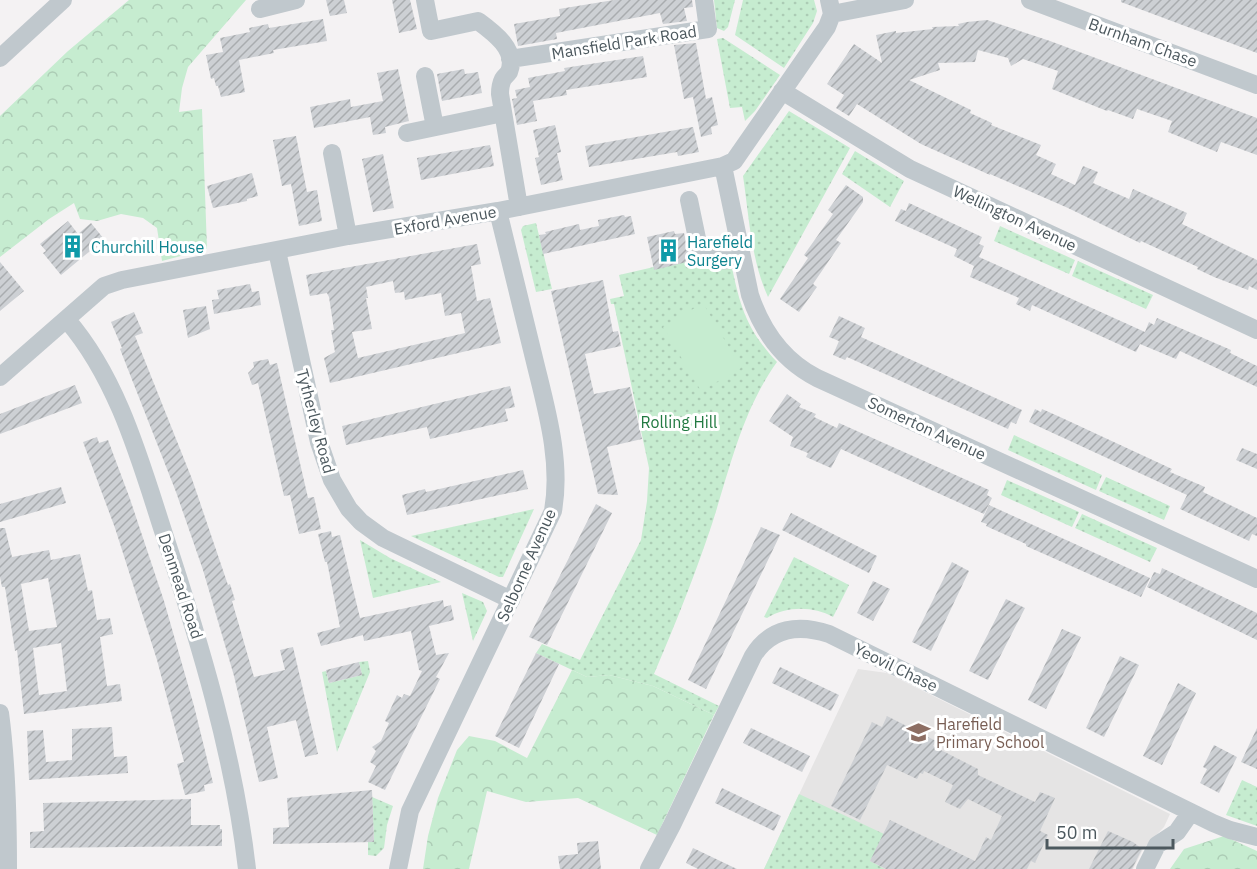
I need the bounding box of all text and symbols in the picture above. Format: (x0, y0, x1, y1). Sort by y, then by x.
street label: Burnham Chase (1086, 13, 1200, 71)
street label: Mansfield Park Road (550, 21, 698, 63)
street label: Wellington Avenue (950, 181, 1080, 255)
street label: Exford Avenue (392, 201, 498, 239)
place label: Harefield Surgery (687, 232, 753, 270)
building icon: Churchill House (60, 234, 86, 260)
place label: Churchill House (91, 237, 205, 257)
building icon: Harefield Surgery (656, 238, 682, 264)
street label: Tytherley Road (292, 367, 340, 475)
street label: Somerton Avenue (865, 392, 989, 464)
park label: Rolling Hill (641, 412, 717, 432)
street label: Selborne Avenue (492, 505, 560, 625)
street label: Denmead Road (155, 531, 207, 641)
street label: Yeovil Chase (851, 638, 941, 696)
place label: Harefield Primary School (936, 714, 1044, 752)
school or university icon: Harefield Primary School (905, 720, 931, 746)
scale bar (1047, 812, 1173, 850)
text: 50 m (1056, 821, 1098, 844)

